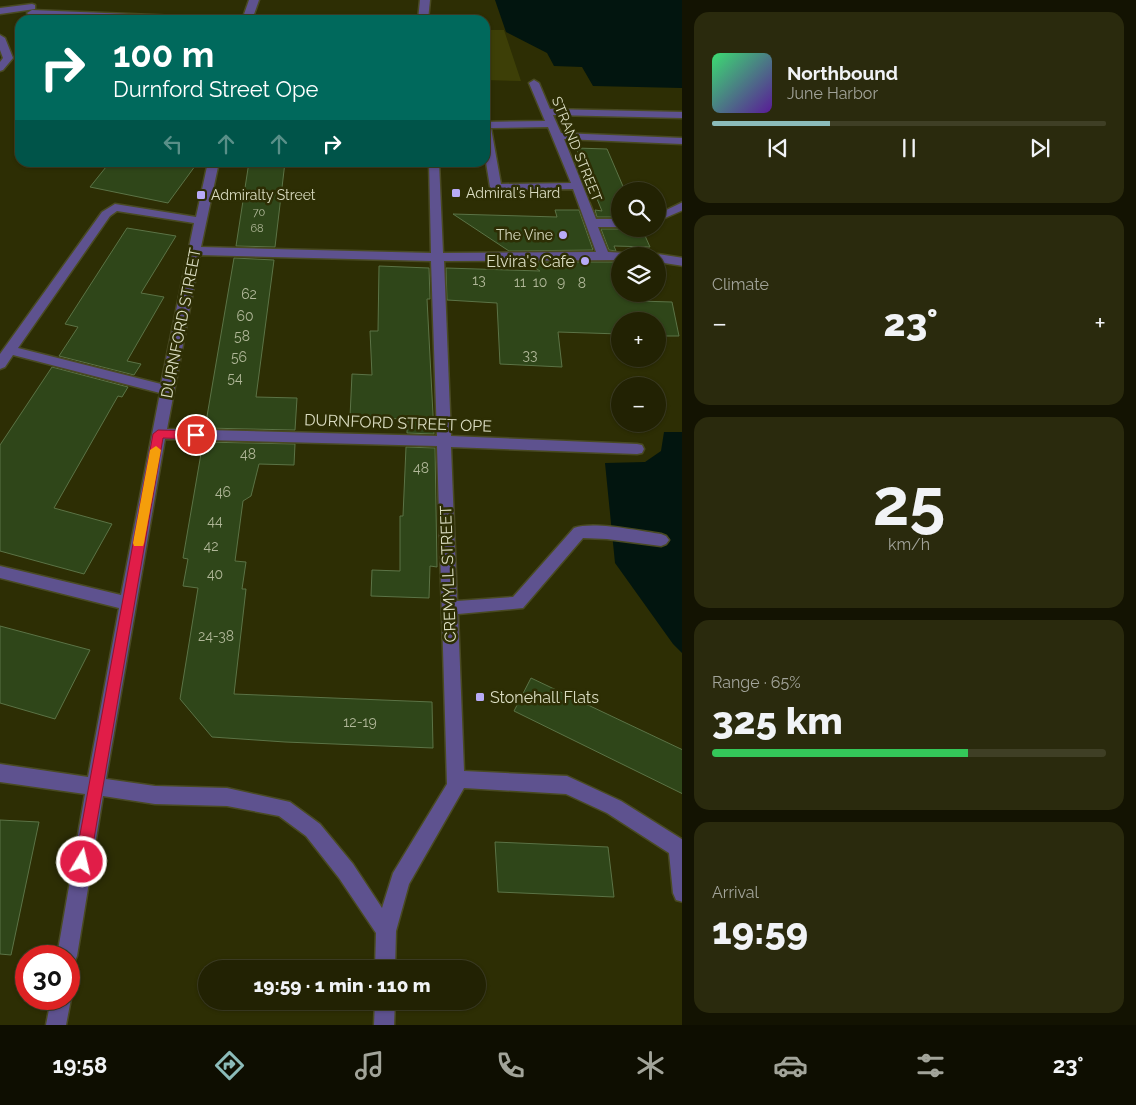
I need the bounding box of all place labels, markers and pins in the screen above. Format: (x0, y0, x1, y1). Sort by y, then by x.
place label: Admiral's Hard (466, 185, 560, 201)
place label: Admiralty Street (211, 187, 316, 203)
marker: Admiral's Hard (450, 187, 462, 199)
marker: Admiralty Street (195, 189, 207, 201)
place label: The Vine (496, 227, 553, 243)
marker: The Vine (557, 229, 569, 241)
place label: Elvira's Cafe (486, 252, 575, 271)
marker: Elvira's Cafe (579, 255, 591, 267)
pin (175, 414, 217, 456)
place label: Stonehall Flats (490, 688, 599, 707)
marker: Stonehall Flats (474, 691, 486, 703)

